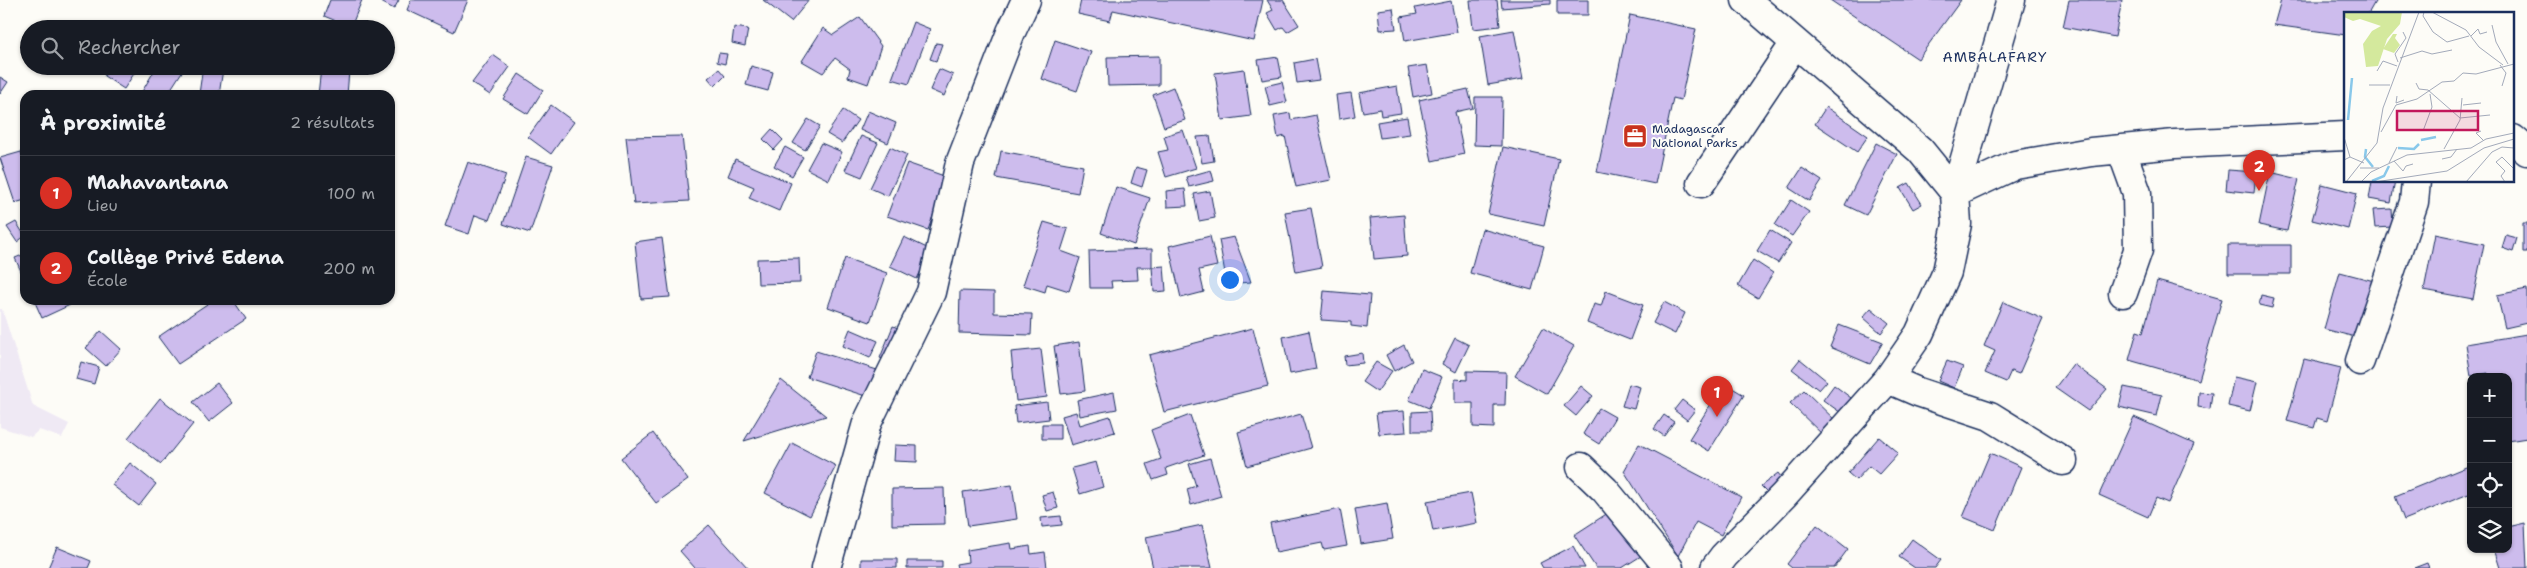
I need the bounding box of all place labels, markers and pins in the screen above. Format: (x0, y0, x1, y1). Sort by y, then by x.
place label: Madagascar National Parks (1652, 121, 1738, 151)
office icon: Madagascar National Parks (1622, 123, 1648, 149)
pin: 2 (2243, 150, 2275, 191)
pin: 1 (1701, 376, 1733, 417)

